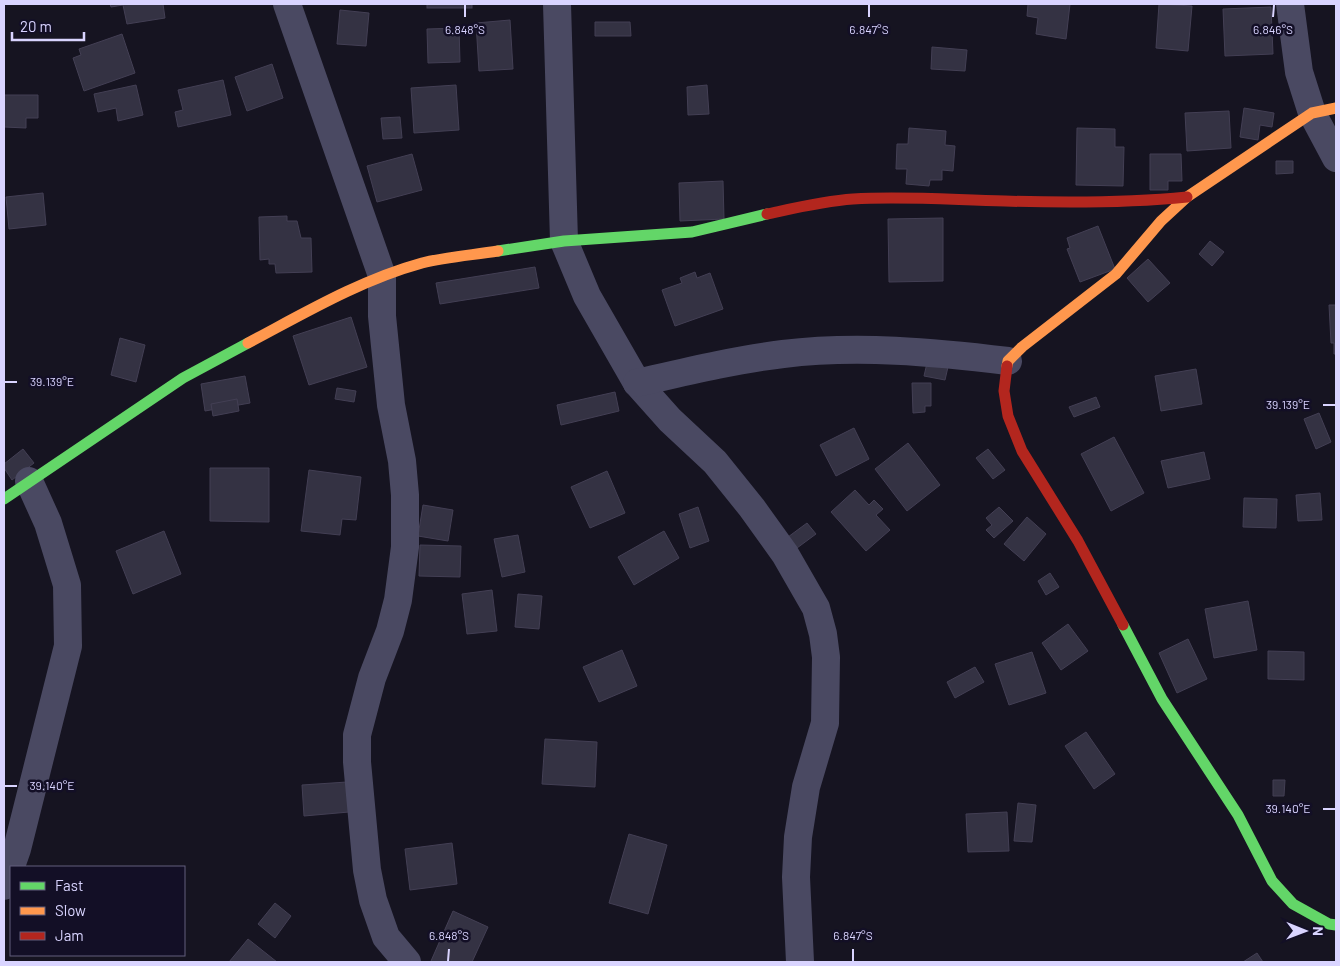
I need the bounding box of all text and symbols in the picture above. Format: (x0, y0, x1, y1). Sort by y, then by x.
scale bar (12, 10, 85, 42)
text: 20 m (20, 17, 52, 35)
text: 6.848°S (445, 22, 485, 36)
text: 6.847°S (849, 22, 889, 36)
text: 6.846°S (1253, 22, 1293, 36)
text: 39.139°E (30, 374, 74, 388)
text: 39.139°E (1266, 397, 1310, 411)
text: 39.140°E (29, 778, 75, 792)
text: 39.140°E (1265, 801, 1311, 815)
legend (10, 866, 185, 956)
text: Fast (55, 876, 83, 894)
text: Slow (55, 901, 86, 919)
north arrow (1280, 906, 1330, 956)
text: Jam (55, 926, 84, 944)
text: N (1310, 926, 1327, 936)
text: 6.848°S (429, 928, 469, 942)
text: 6.847°S (833, 928, 873, 942)

